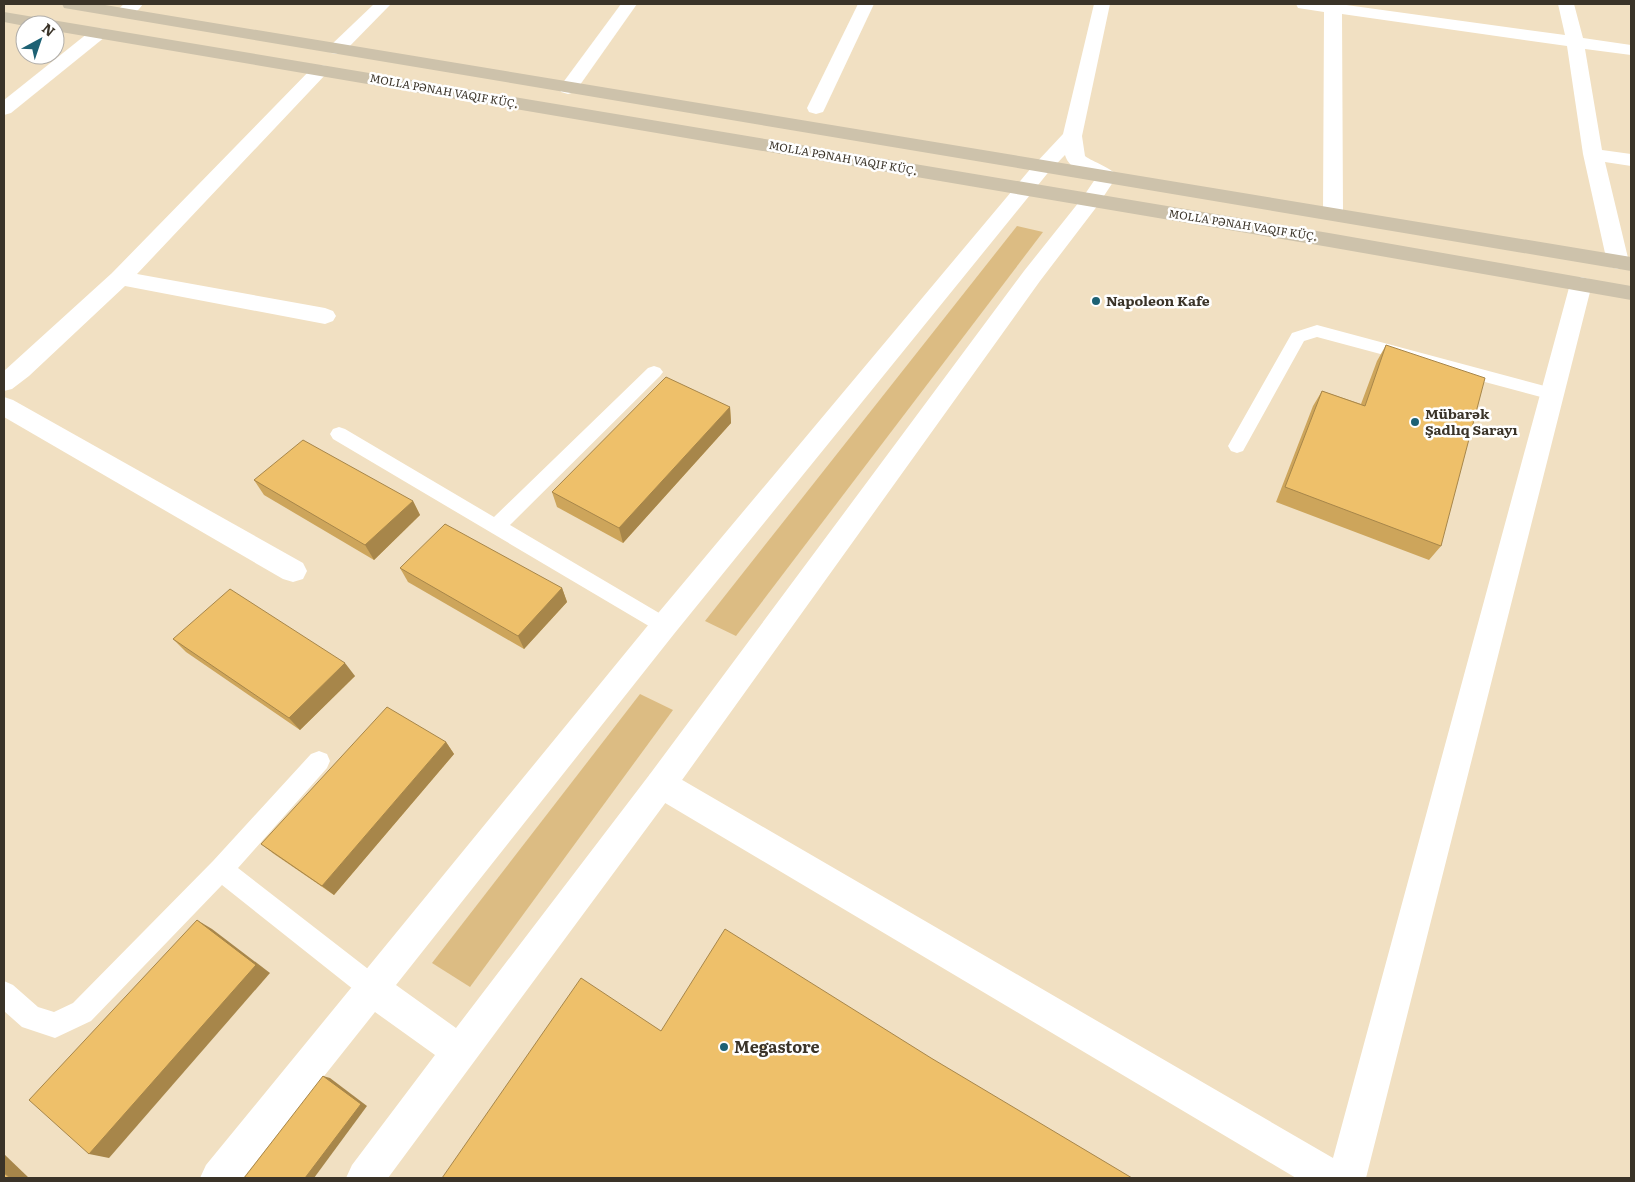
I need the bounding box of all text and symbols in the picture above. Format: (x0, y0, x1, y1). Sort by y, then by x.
north arrow (15, 15, 65, 65)
text: N (38, 18, 60, 41)
street label: MOLLA PƏNAH VAQIF KÜÇ. (369, 69, 520, 111)
street label: MOLLA PƏNAH VAQIF KÜÇ. (768, 136, 919, 178)
street label: MOLLA PƏNAH VAQIF KÜÇ. (1168, 204, 1319, 244)
place label: Napoleon Kafe (1106, 290, 1210, 310)
marker: Napoleon Kafe (1090, 295, 1102, 307)
place label: Mübarək Şadlıq Sarayı (1425, 403, 1518, 439)
marker: Mübarək Şadlıq Sarayı (1409, 416, 1421, 428)
place label: Megastore (734, 1034, 820, 1058)
marker: Megastore (718, 1041, 730, 1053)

